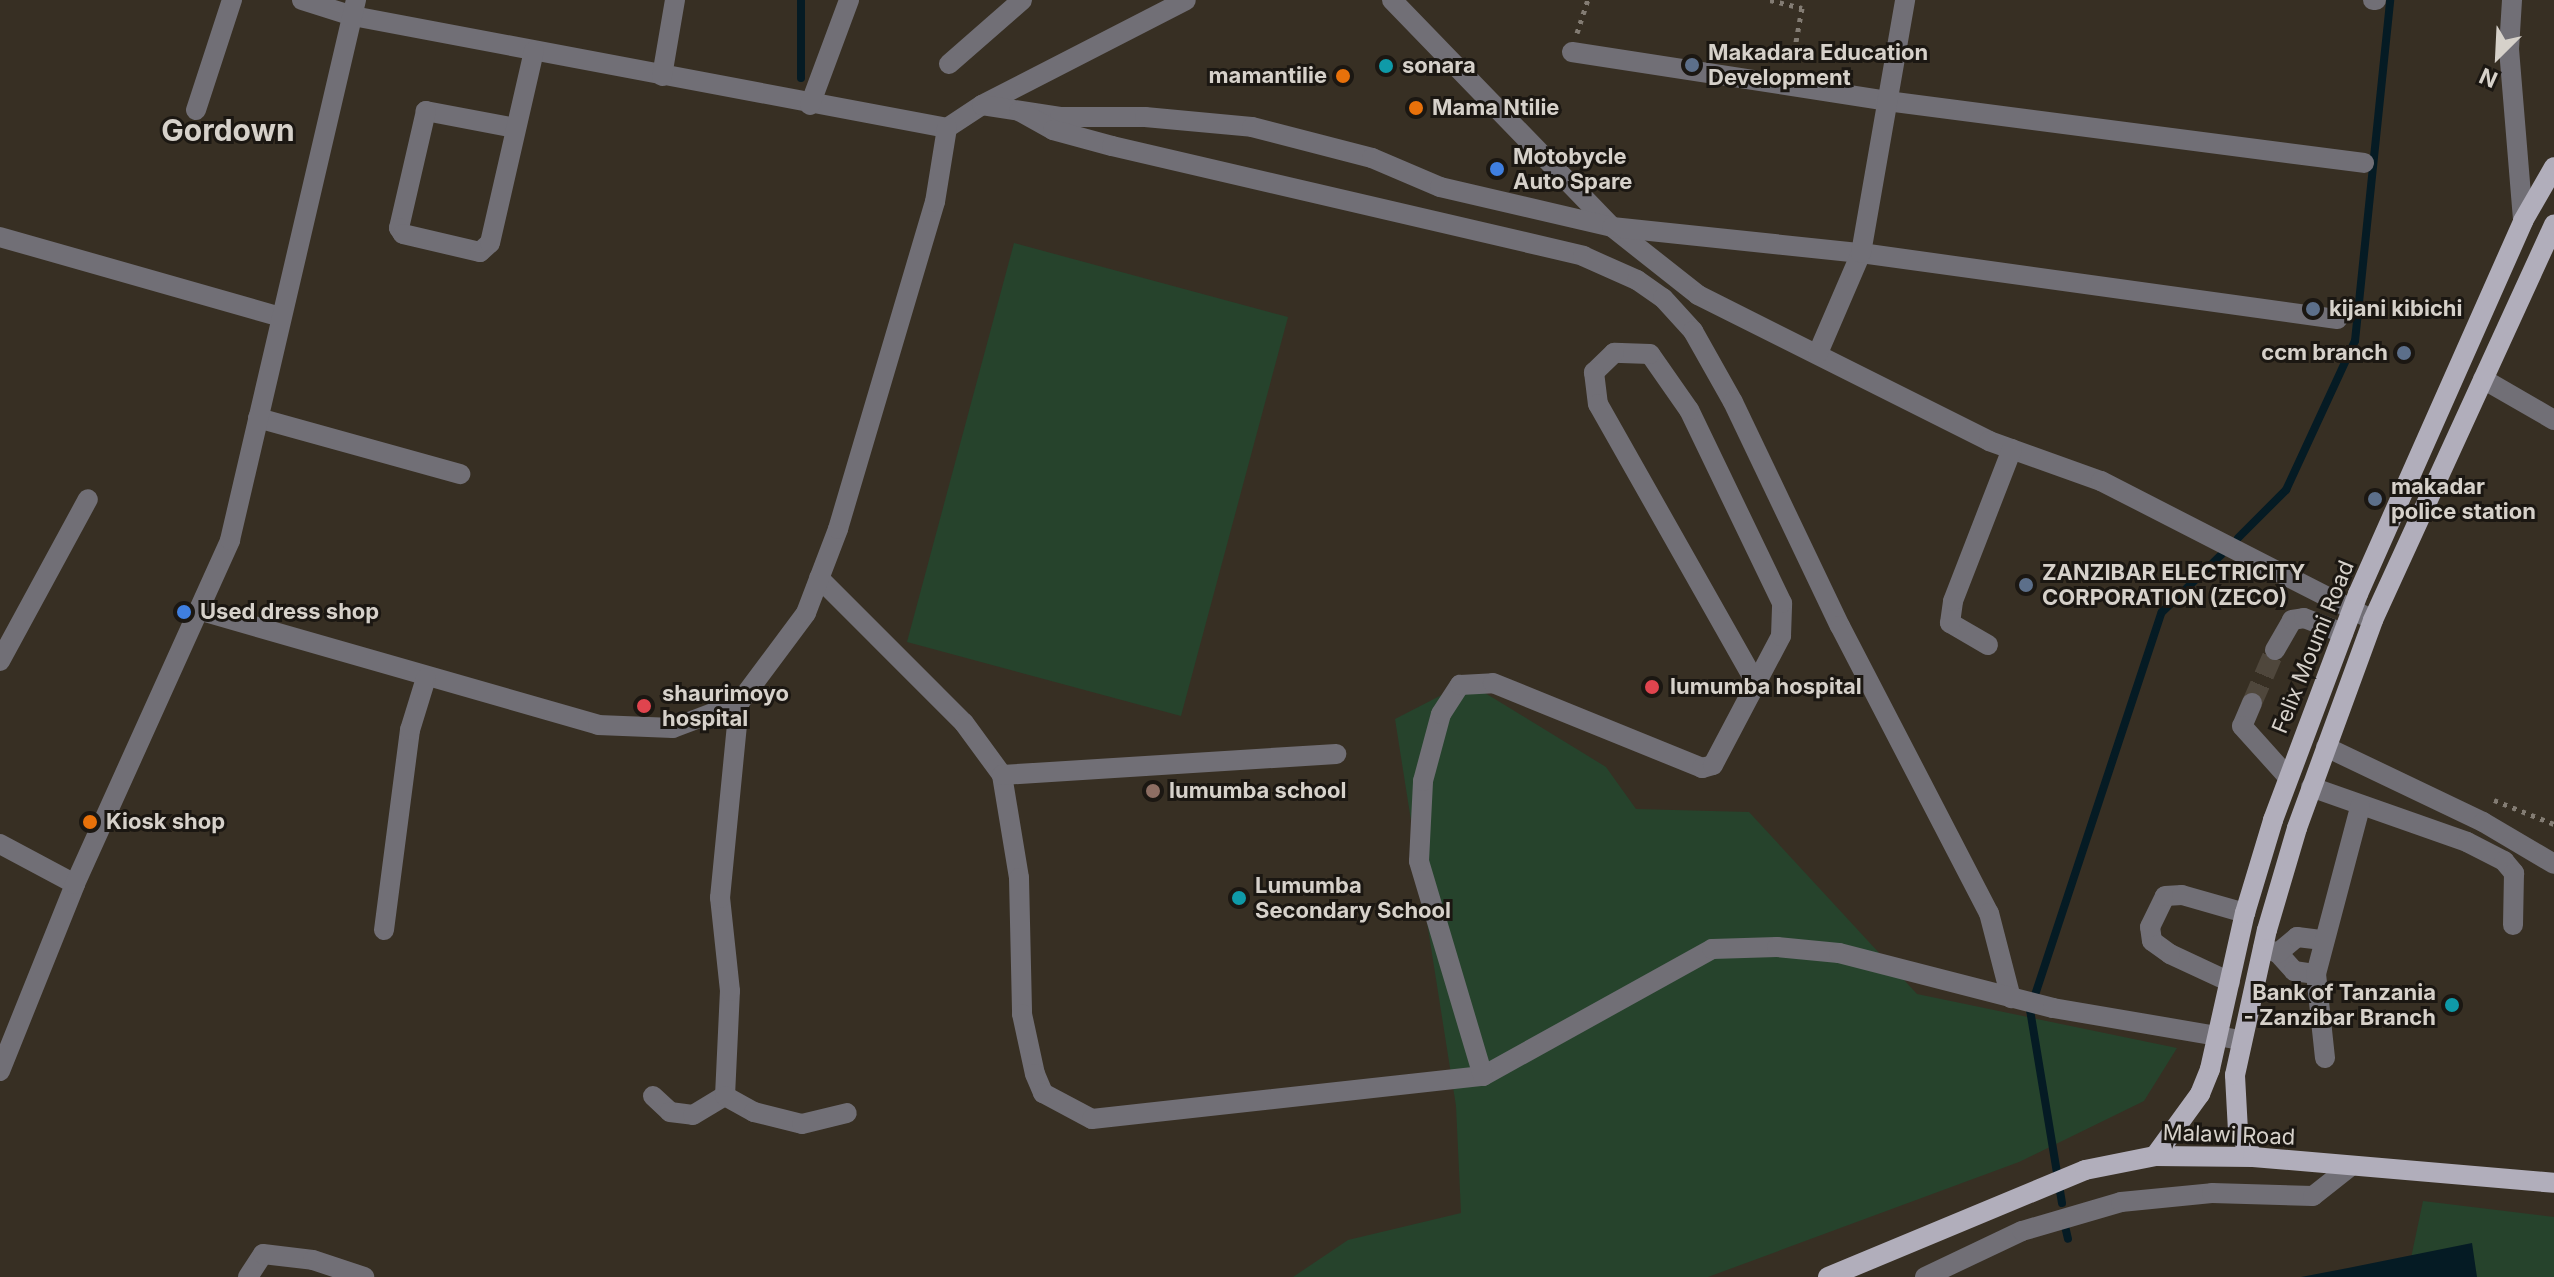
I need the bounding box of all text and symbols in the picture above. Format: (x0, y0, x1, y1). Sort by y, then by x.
north arrow (2458, 16, 2538, 96)
place label: Makadara Education Development (1708, 39, 1928, 90)
place label: sonara (1402, 53, 1476, 79)
marker: Makadara Education Development (1683, 56, 1701, 74)
marker: sonara (1377, 57, 1395, 75)
place label: mamantilie (1209, 63, 1327, 89)
text: N (2475, 63, 2501, 93)
marker: mamantilie (1334, 67, 1352, 85)
place label: Mama Ntilie (1432, 95, 1559, 121)
marker: Mama Ntilie (1407, 99, 1425, 117)
district label: Gordown (161, 112, 295, 148)
place label: Motobycle Auto Spare (1513, 143, 1632, 194)
marker: Motobycle Auto Spare (1488, 160, 1506, 178)
place label: kijani kibichi (2329, 296, 2462, 322)
marker: kijani kibichi (2304, 300, 2322, 318)
place label: ccm branch (2261, 340, 2388, 366)
marker: ccm branch (2395, 344, 2413, 362)
place label: makadar police station (2391, 473, 2536, 524)
marker: makadar police station (2366, 490, 2384, 508)
street label: Felix Moumi Road (2266, 557, 2360, 737)
place label: ZANZIBAR ELECTRICITY CORPORATION (ZECO) (2042, 559, 2305, 610)
marker: ZANZIBAR ELECTRICITY CORPORATION (ZECO) (2017, 576, 2035, 594)
place label: Used dress shop (200, 599, 379, 625)
marker: Used dress shop (175, 603, 193, 621)
place label: lumumba hospital (1670, 674, 1862, 700)
marker: lumumba hospital (1641, 676, 1663, 698)
place label: shaurimoyo hospital (662, 680, 789, 732)
marker: shaurimoyo hospital (633, 695, 655, 717)
place label: lumumba school (1169, 778, 1346, 804)
marker: lumumba school (1144, 782, 1162, 800)
place label: Kiosk shop (106, 809, 225, 835)
marker: Kiosk shop (81, 813, 99, 831)
place label: Lumumba Secondary School (1255, 872, 1451, 924)
marker: Lumumba Secondary School (1230, 889, 1248, 907)
place label: Bank of Tanzania - Zanzibar Branch (2244, 979, 2436, 1030)
marker: Bank of Tanzania - Zanzibar Branch (2443, 996, 2461, 1014)
street label: Malawi Road (2162, 1119, 2296, 1151)

